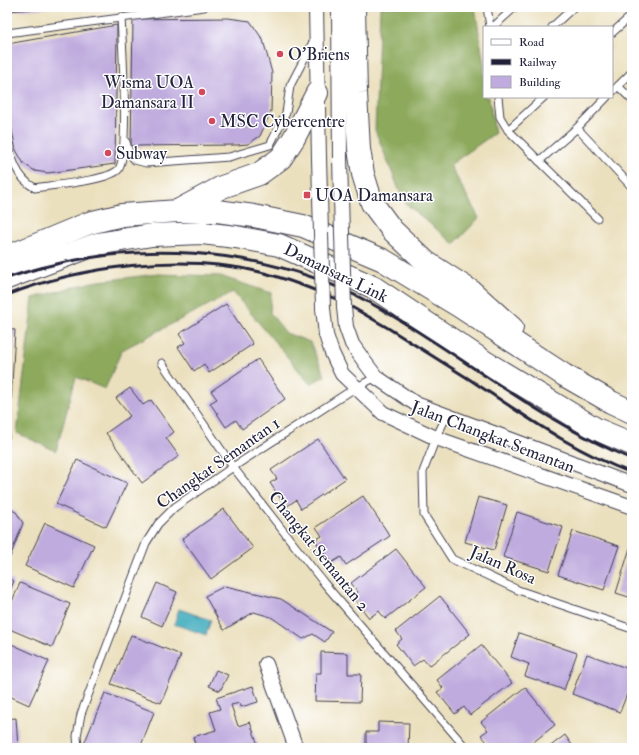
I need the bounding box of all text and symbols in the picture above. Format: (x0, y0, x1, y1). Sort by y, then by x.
legend (483, 26, 613, 98)
text: Road (519, 35, 544, 50)
place label: O'Briens (288, 44, 350, 65)
marker: O'Briens (275, 49, 285, 59)
text: Railway (519, 55, 557, 70)
place label: Wisma UOA Damansara II (101, 72, 194, 113)
text: Building (519, 75, 562, 90)
marker: Wisma UOA Damansara II (197, 87, 207, 97)
place label: MSC Cybercentre (220, 111, 345, 133)
marker: MSC Cybercentre (207, 116, 217, 126)
place label: Subway (116, 143, 168, 165)
marker: Subway (103, 148, 113, 158)
place label: UOA Damansara (315, 185, 434, 206)
marker: UOA Damansara (302, 190, 312, 200)
street label: Damansara Link (281, 239, 391, 307)
street label: Jalan Changkat Semantan (407, 396, 578, 479)
street label: Changkat Semantan 1 (152, 413, 284, 513)
street label: Changkat Semantan 2 (264, 487, 374, 616)
street label: Jalan Rosa (465, 541, 540, 590)

